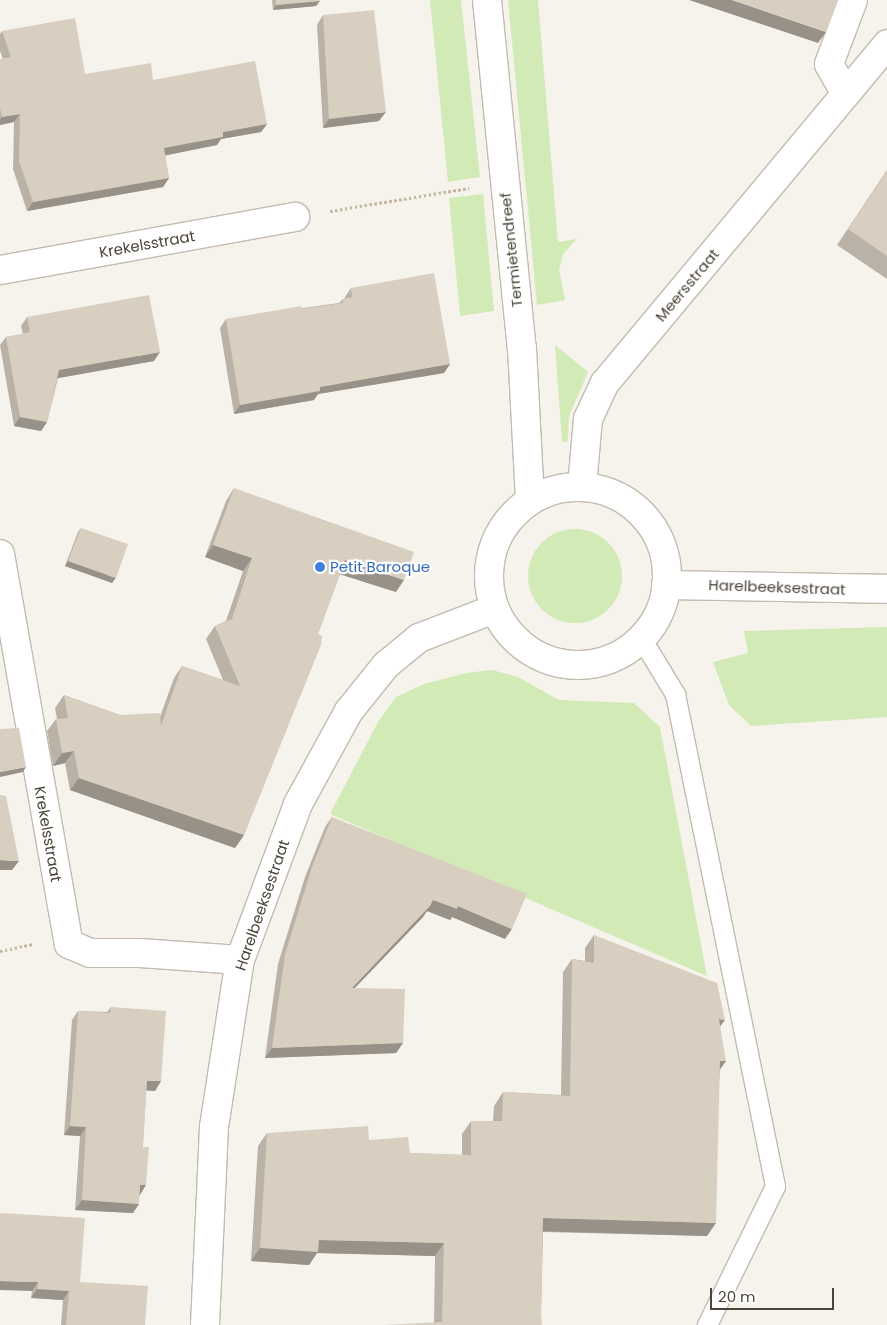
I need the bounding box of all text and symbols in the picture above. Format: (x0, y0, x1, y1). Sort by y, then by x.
street label: Termietendreef (496, 192, 526, 308)
street label: Krekelsstraat (98, 227, 196, 261)
street label: Meersstraat (651, 245, 723, 325)
place label: Petit Baroque (330, 558, 430, 576)
marker: Petit Baroque (314, 561, 326, 573)
street label: Harelbeeksestraat (708, 576, 846, 598)
street label: Krekelsstraat (31, 785, 65, 883)
street label: Harelbeeksestraat (231, 837, 293, 973)
scale bar (712, 1278, 836, 1310)
text: 20 m (718, 1286, 756, 1307)

